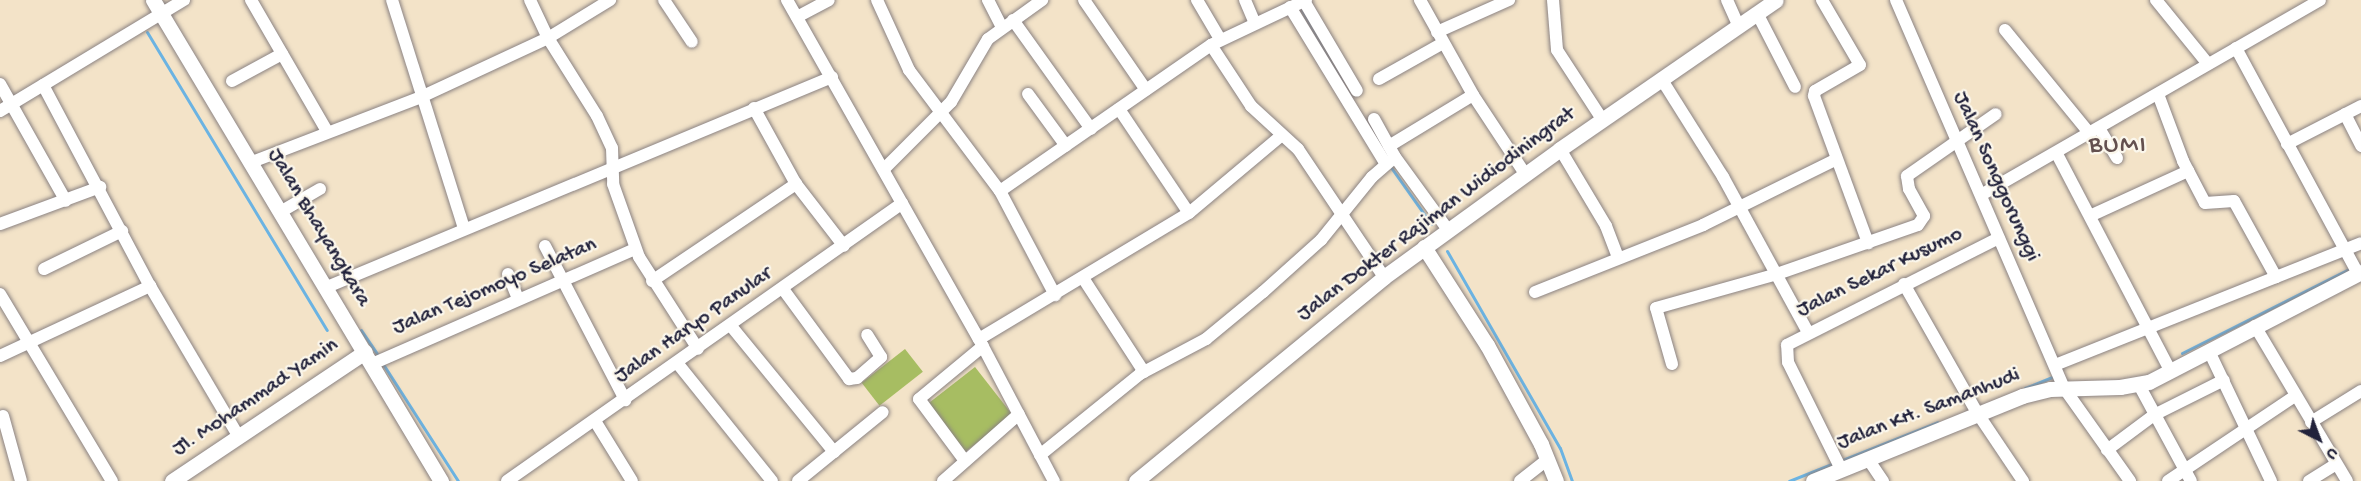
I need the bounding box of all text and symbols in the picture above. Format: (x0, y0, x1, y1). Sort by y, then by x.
street label: Jalan Songgorunggi (1946, 88, 2044, 266)
street label: Jalan Dokter Rajiman Widiodiningrat (1293, 102, 1581, 328)
district label: BUMI (2089, 131, 2147, 163)
street label: Jalan Bhayangkara (260, 144, 376, 312)
street label: Jalan Sekar Kusumo (1793, 221, 1967, 325)
street label: Jalan Tejomoyo Selatan (389, 232, 601, 342)
street label: Jalan Haryo Panular (610, 262, 778, 390)
street label: Jl. Mohammad Yamin (168, 333, 344, 463)
street label: Jalan KH. Samanhudi (1834, 363, 2024, 457)
north arrow (2289, 409, 2349, 469)
text: U (2322, 443, 2341, 463)

